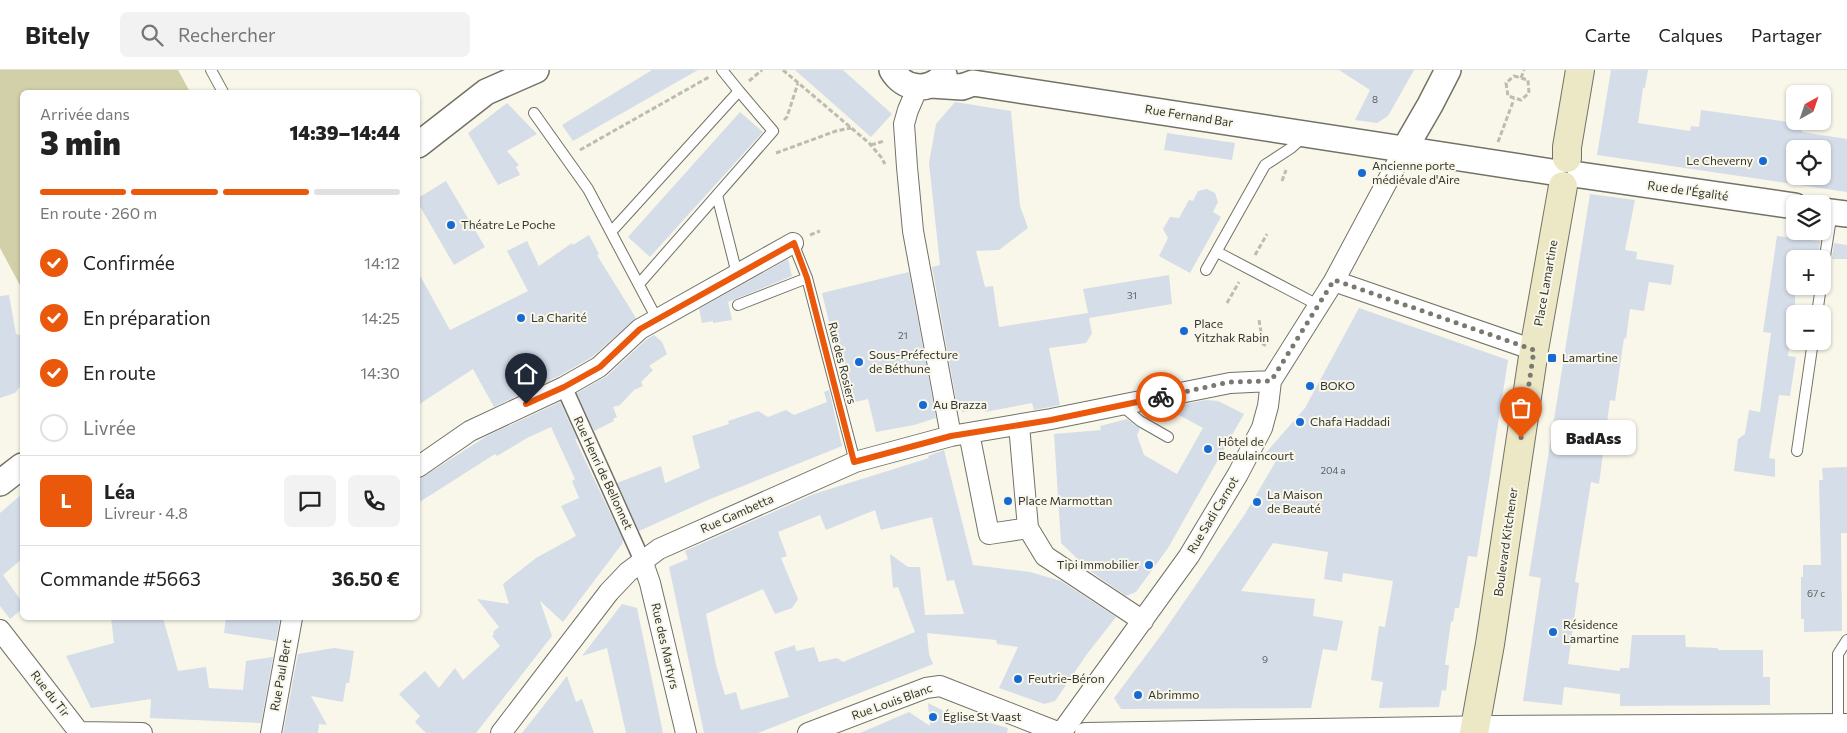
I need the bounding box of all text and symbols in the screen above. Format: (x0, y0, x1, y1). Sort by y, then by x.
search box (120, 12, 470, 57)
text: Bitely (25, 20, 90, 49)
icon: search (138, 21, 166, 49)
text: Rechercher (178, 23, 276, 46)
text: Carte (1585, 24, 1630, 46)
text: Calques (1658, 24, 1723, 46)
text: Partager (1751, 24, 1822, 46)
north arrow (1786, 85, 1831, 130)
map controls (1786, 85, 1831, 350)
house number: 8 (1372, 93, 1378, 105)
street label: Rue Fernand Bar (1144, 101, 1234, 129)
text: Arrivée dans (40, 104, 130, 123)
text: 14:39–14:44 (289, 121, 400, 144)
text: 3 min (40, 122, 121, 162)
button: locate (1786, 140, 1831, 185)
place label: Le Cheverny (1686, 153, 1753, 167)
marker: Le Cheverny (1757, 155, 1769, 167)
place label: Ancienne porte médiévale d'Aire (1372, 158, 1460, 186)
marker: Ancienne porte médiévale d'Aire (1356, 167, 1368, 179)
street label: Rue de l'Égalité (1647, 177, 1729, 203)
button: layers (1786, 195, 1831, 240)
text: En route · 260 m (40, 203, 157, 222)
place label: Théatre Le Poche (461, 217, 555, 231)
marker: Théatre Le Poche (445, 219, 457, 231)
street label: Place Lamartine (1531, 239, 1559, 327)
icon: check (40, 249, 68, 277)
button: + (1786, 250, 1831, 295)
text: Confirmée (83, 251, 175, 274)
text: 14:12 (364, 253, 400, 272)
house number: 31 (1127, 289, 1137, 301)
icon: check (40, 304, 68, 332)
button: − (1786, 305, 1831, 350)
text: En préparation (83, 306, 211, 329)
text: 14:25 (362, 308, 400, 327)
place label: La Charité (531, 310, 587, 324)
marker: La Charité (515, 312, 527, 324)
place label: Place Yitzhak Rabin (1194, 316, 1269, 344)
street label: Rue des Rosiers (826, 320, 860, 405)
marker: Place Yitzhak Rabin (1178, 325, 1190, 337)
house number: 21 (898, 329, 908, 341)
place label: Sous-Préfecture de Béthune (869, 347, 958, 375)
place label: Lamartine (1562, 350, 1618, 364)
marker: Lamartine (1546, 352, 1558, 364)
pin (505, 353, 547, 404)
marker: Sous-Préfecture de Béthune (853, 356, 865, 368)
icon: check (40, 359, 68, 387)
icon: home (512, 360, 540, 388)
text: En route (83, 361, 156, 384)
text: 14:30 (360, 363, 400, 382)
courier (1136, 372, 1186, 422)
place label: BOKO (1320, 378, 1355, 392)
marker: BOKO (1304, 380, 1316, 392)
icon: bike (1147, 383, 1175, 411)
pin (1500, 387, 1542, 438)
icon: bag (1507, 394, 1535, 422)
place label: Au Brazza (933, 397, 987, 411)
marker: Au Brazza (917, 399, 929, 411)
street label: Rue Henri de Bellonnet (571, 414, 636, 532)
place label: Chafa Haddadi (1310, 414, 1390, 428)
text: Livrée (83, 416, 136, 439)
marker: Chafa Haddadi (1294, 416, 1306, 428)
callout: BadAss (1551, 420, 1636, 456)
text: BadAss (1566, 428, 1621, 447)
place label: Hôtel de Beaulaincourt (1218, 434, 1294, 462)
marker: Hôtel de Beaulaincourt (1202, 443, 1214, 455)
house number: 204 a (1320, 464, 1346, 476)
street label: Rue Sadi Carnot (1184, 473, 1241, 555)
button: chat (284, 475, 336, 527)
button: phone (348, 475, 400, 527)
text: Léa (104, 480, 135, 503)
street label: Boulevard Kitchener (1490, 486, 1520, 597)
place label: La Maison de Beauté (1267, 487, 1323, 515)
text: L (60, 489, 72, 512)
street label: Rue Gambetta (698, 491, 775, 535)
place label: Place Marmottan (1018, 493, 1112, 507)
marker: Place Marmottan (1002, 495, 1014, 507)
marker: La Maison de Beauté (1251, 496, 1263, 508)
text: Livreur · 4.8 (104, 503, 188, 522)
place label: Tipi Immobilier (1057, 557, 1139, 571)
marker: Tipi Immobilier (1143, 559, 1155, 571)
text: Commande #5663 (40, 567, 201, 590)
text: 36.50 € (332, 567, 400, 590)
house number: 67 c (1807, 587, 1825, 599)
street label: Rue des Martyrs (649, 601, 683, 690)
place label: Résidence Lamartine (1563, 617, 1619, 645)
marker: Résidence Lamartine (1547, 626, 1559, 638)
street label: Rue Paul Bert (267, 638, 293, 712)
house number: 9 (1262, 653, 1268, 665)
street label: Rue du Tir (28, 667, 73, 719)
place label: Feutrie-Béron (1028, 671, 1105, 685)
marker: Feutrie-Béron (1012, 673, 1024, 685)
street label: Rue Louis Blanc (849, 680, 934, 722)
place label: Abrimmo (1148, 687, 1199, 701)
marker: Abrimmo (1132, 689, 1144, 701)
place label: Église St Vaast (943, 709, 1022, 723)
marker: Église St Vaast (927, 711, 939, 723)

